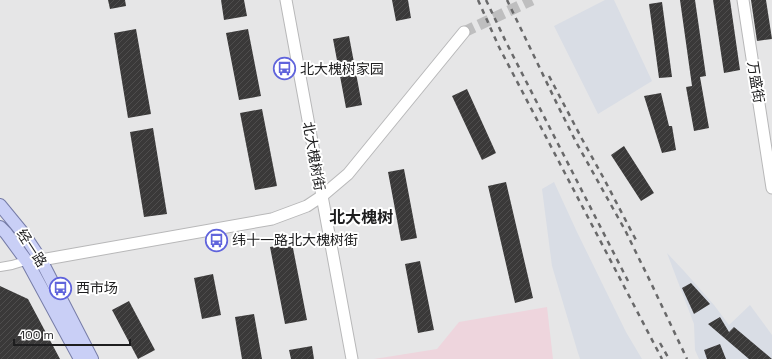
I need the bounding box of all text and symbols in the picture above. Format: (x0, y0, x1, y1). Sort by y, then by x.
bus stop icon: 北大槐树家园 (272, 56, 298, 82)
place label: 北大槐树家园 (300, 60, 384, 78)
street label: 万盛街 (744, 60, 768, 104)
street label: 北大槐树街 (299, 120, 329, 192)
district label: 北大槐树 (329, 207, 393, 228)
street label: 经一路 (13, 225, 51, 271)
bus stop icon: 纬十一路北大槐树街 (203, 227, 229, 253)
place label: 纬十一路北大槐树街 (232, 231, 358, 249)
bus stop icon: 西市场 (47, 275, 73, 301)
place label: 西市场 (76, 279, 118, 297)
scale bar (14, 321, 130, 347)
text: 100 m (20, 327, 54, 343)

